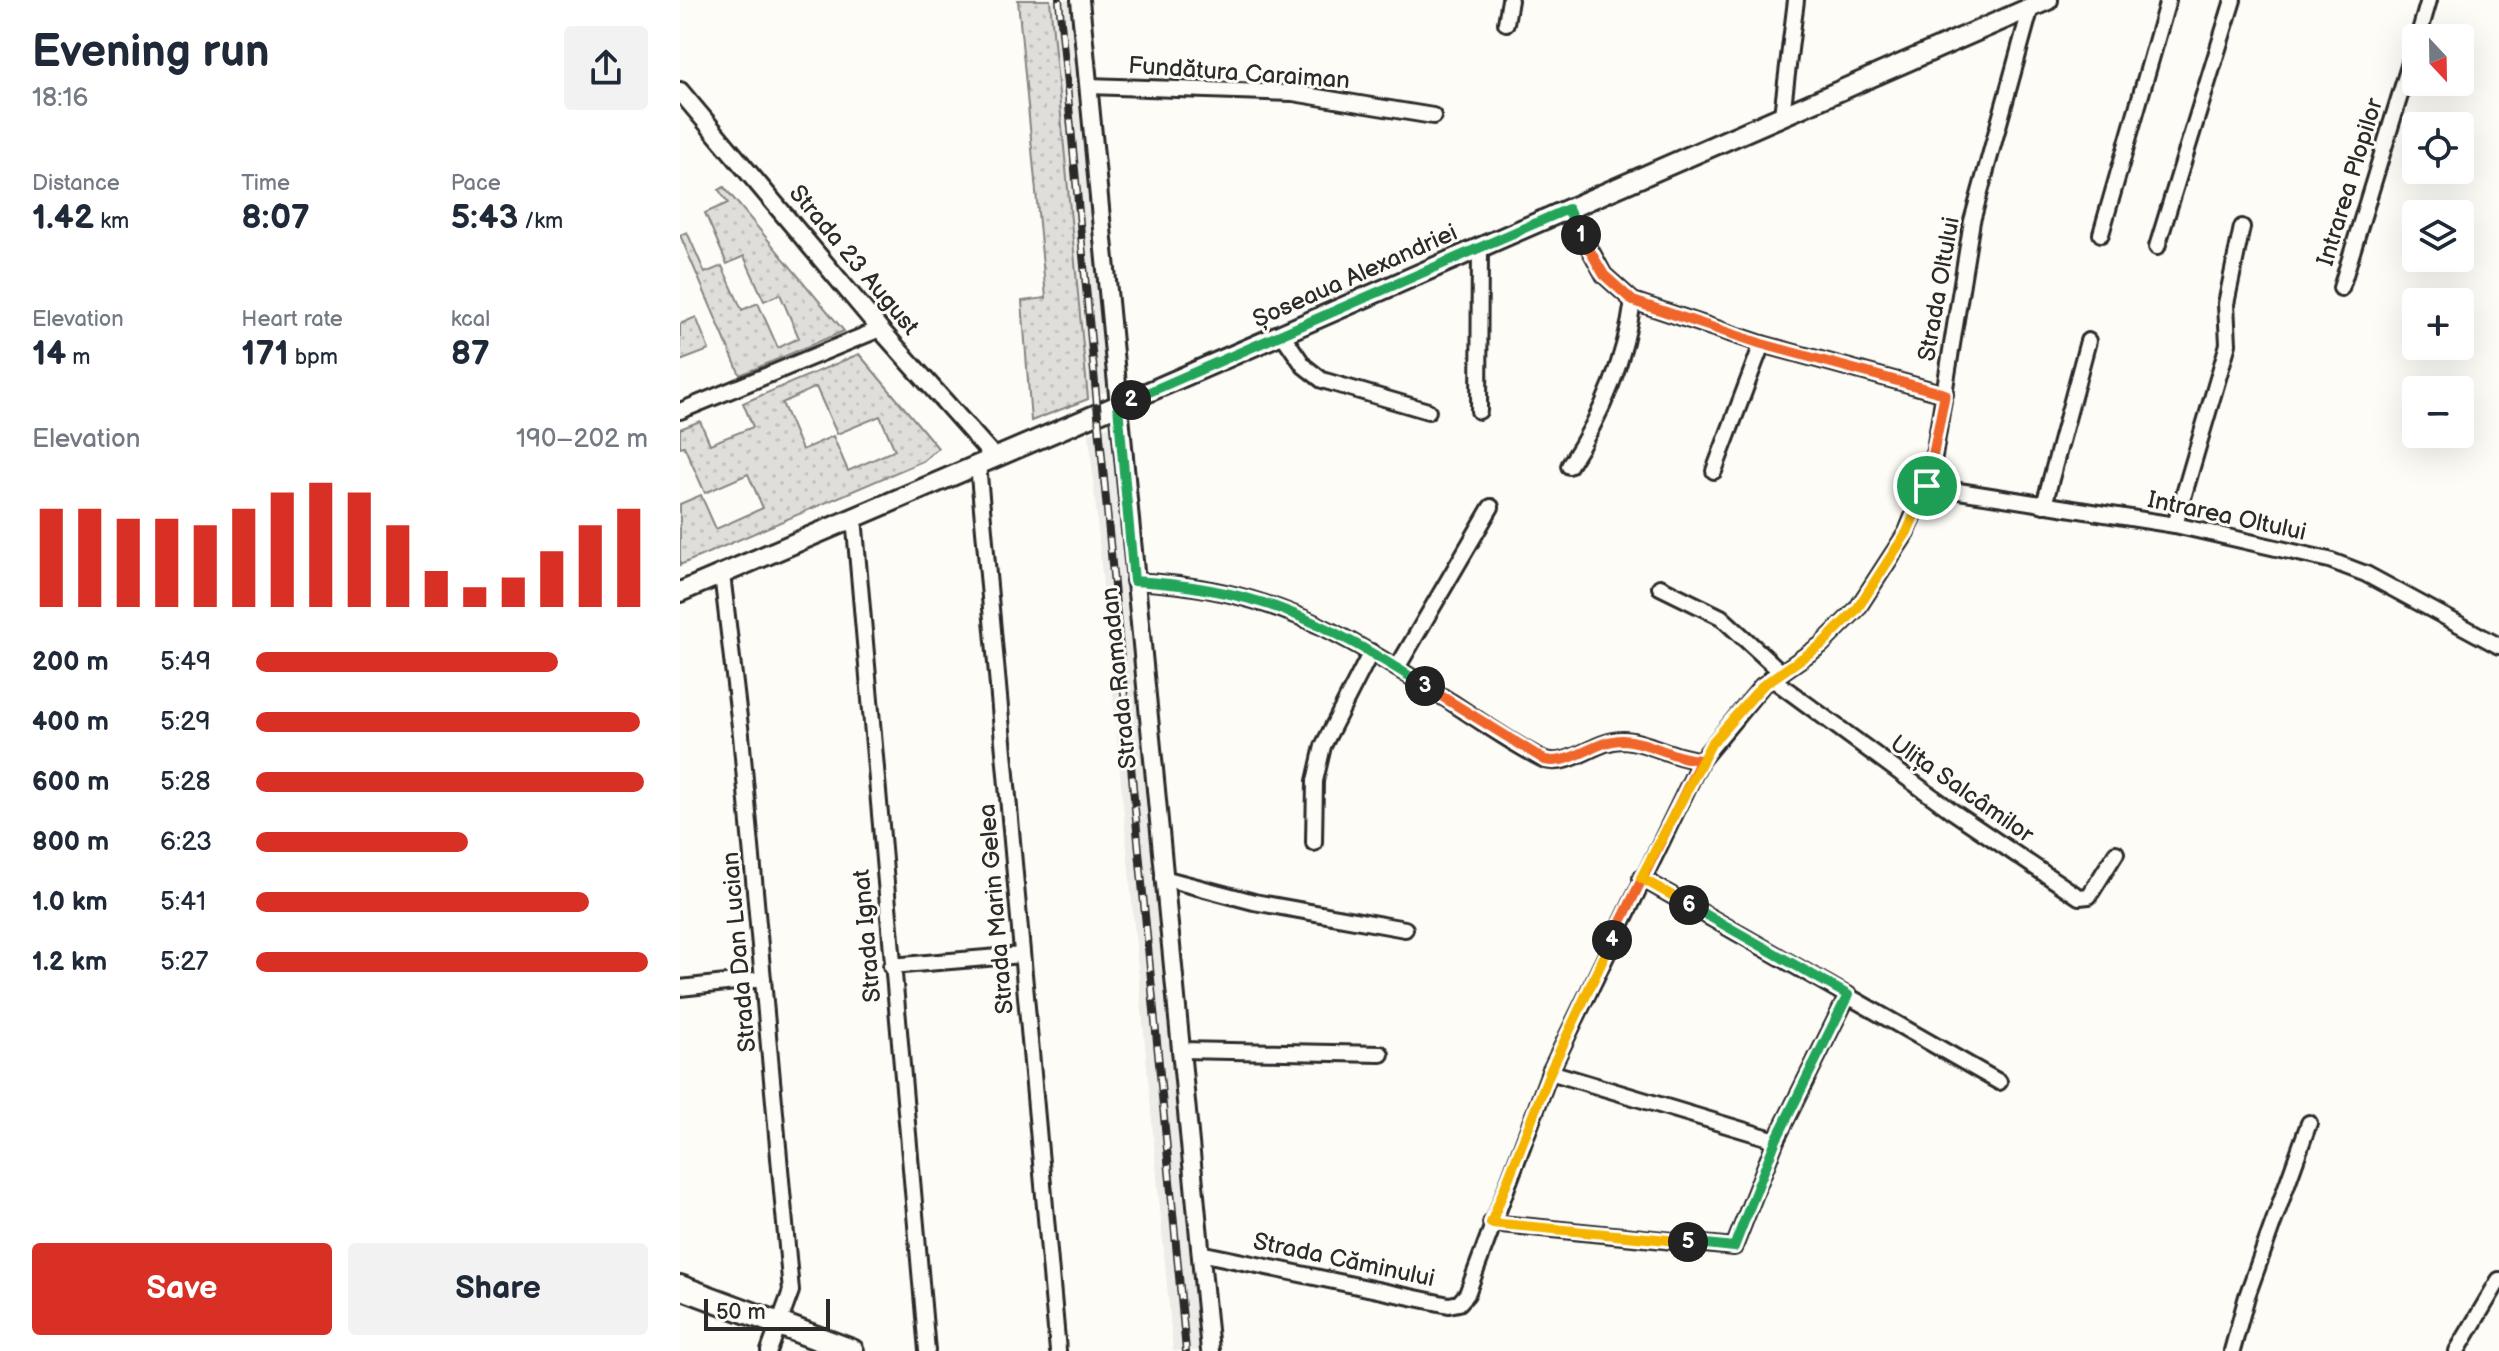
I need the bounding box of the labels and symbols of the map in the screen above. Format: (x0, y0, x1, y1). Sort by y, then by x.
north arrow (2402, 24, 2474, 96)
street label: Fundătura Caraiman (1127, 51, 1351, 95)
street label: Intrarea Plopilor (2311, 94, 2389, 269)
street label: Strada 23 August (783, 179, 925, 341)
pin: 1 (1561, 215, 1601, 255)
street label: Strada Oltului (1912, 215, 1966, 363)
street label: Șoseaua Alexandriei (1248, 218, 1462, 334)
pin: 2 (1111, 380, 1151, 420)
pin (1893, 452, 1961, 520)
street label: Intrarea Oltului (2145, 485, 2309, 547)
street label: Strada Ramadan (1095, 586, 1143, 770)
pin: 3 (1405, 666, 1445, 706)
street label: Ulița Salcâmilor (1885, 729, 2039, 849)
street label: Strada Marin Gelea (972, 802, 1020, 1016)
street label: Strada Dan Lucian (716, 851, 762, 1053)
street label: Strada Ignat (847, 868, 887, 1004)
pin: 6 (1669, 885, 1709, 925)
pin: 4 (1592, 920, 1632, 960)
pin: 5 (1668, 1222, 1708, 1262)
street label: Strada Căminului (1251, 1227, 1437, 1293)
scale bar (704, 1295, 830, 1331)

